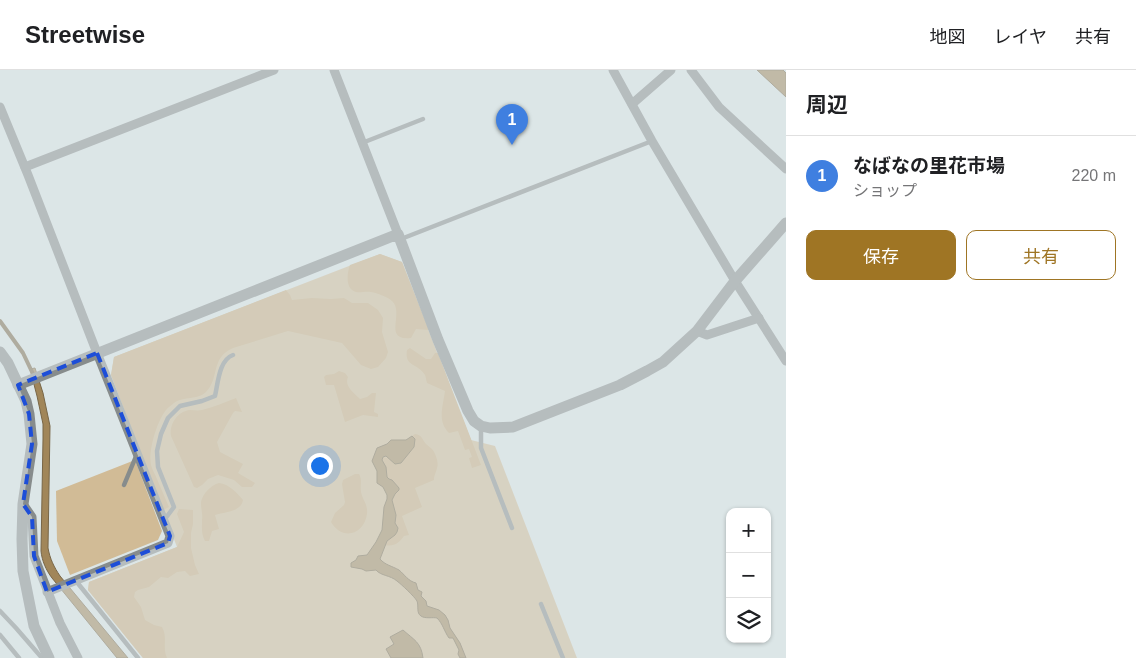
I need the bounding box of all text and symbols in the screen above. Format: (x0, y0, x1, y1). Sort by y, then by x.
text: Streetwise (25, 21, 145, 48)
text: 地図 (930, 27, 966, 47)
text: レイヤ (994, 27, 1047, 47)
text: 共有 (1075, 27, 1111, 47)
text: 周辺 (806, 93, 848, 116)
pin: 1 (496, 104, 528, 145)
text: なばなの里花市場 (853, 155, 1005, 176)
text: 1 (818, 167, 826, 184)
text: 220 m (1072, 167, 1116, 184)
text: ショップ (853, 182, 917, 199)
button: 保存 (806, 230, 956, 280)
button: 共有 (966, 230, 1116, 280)
your location (307, 453, 333, 479)
map controls (726, 508, 771, 643)
button: + (726, 508, 771, 553)
button: − (726, 553, 771, 598)
button: layers (726, 598, 771, 643)

